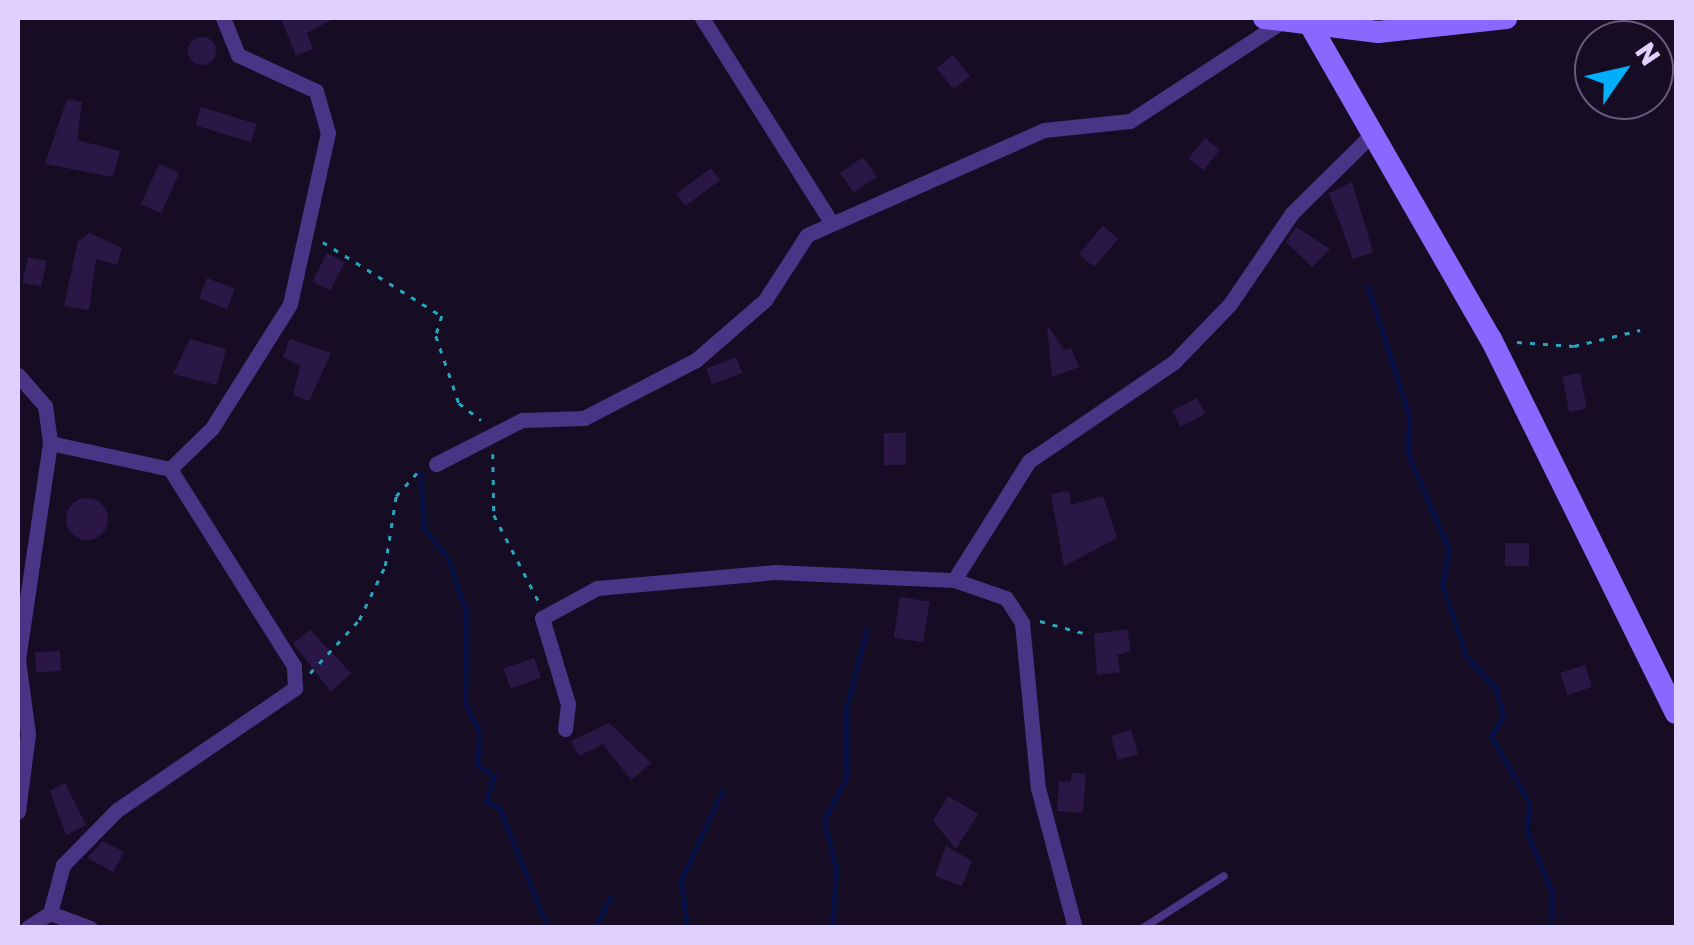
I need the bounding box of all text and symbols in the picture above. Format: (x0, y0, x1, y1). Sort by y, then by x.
north arrow (1574, 20, 1674, 120)
text: N (1628, 36, 1667, 72)

